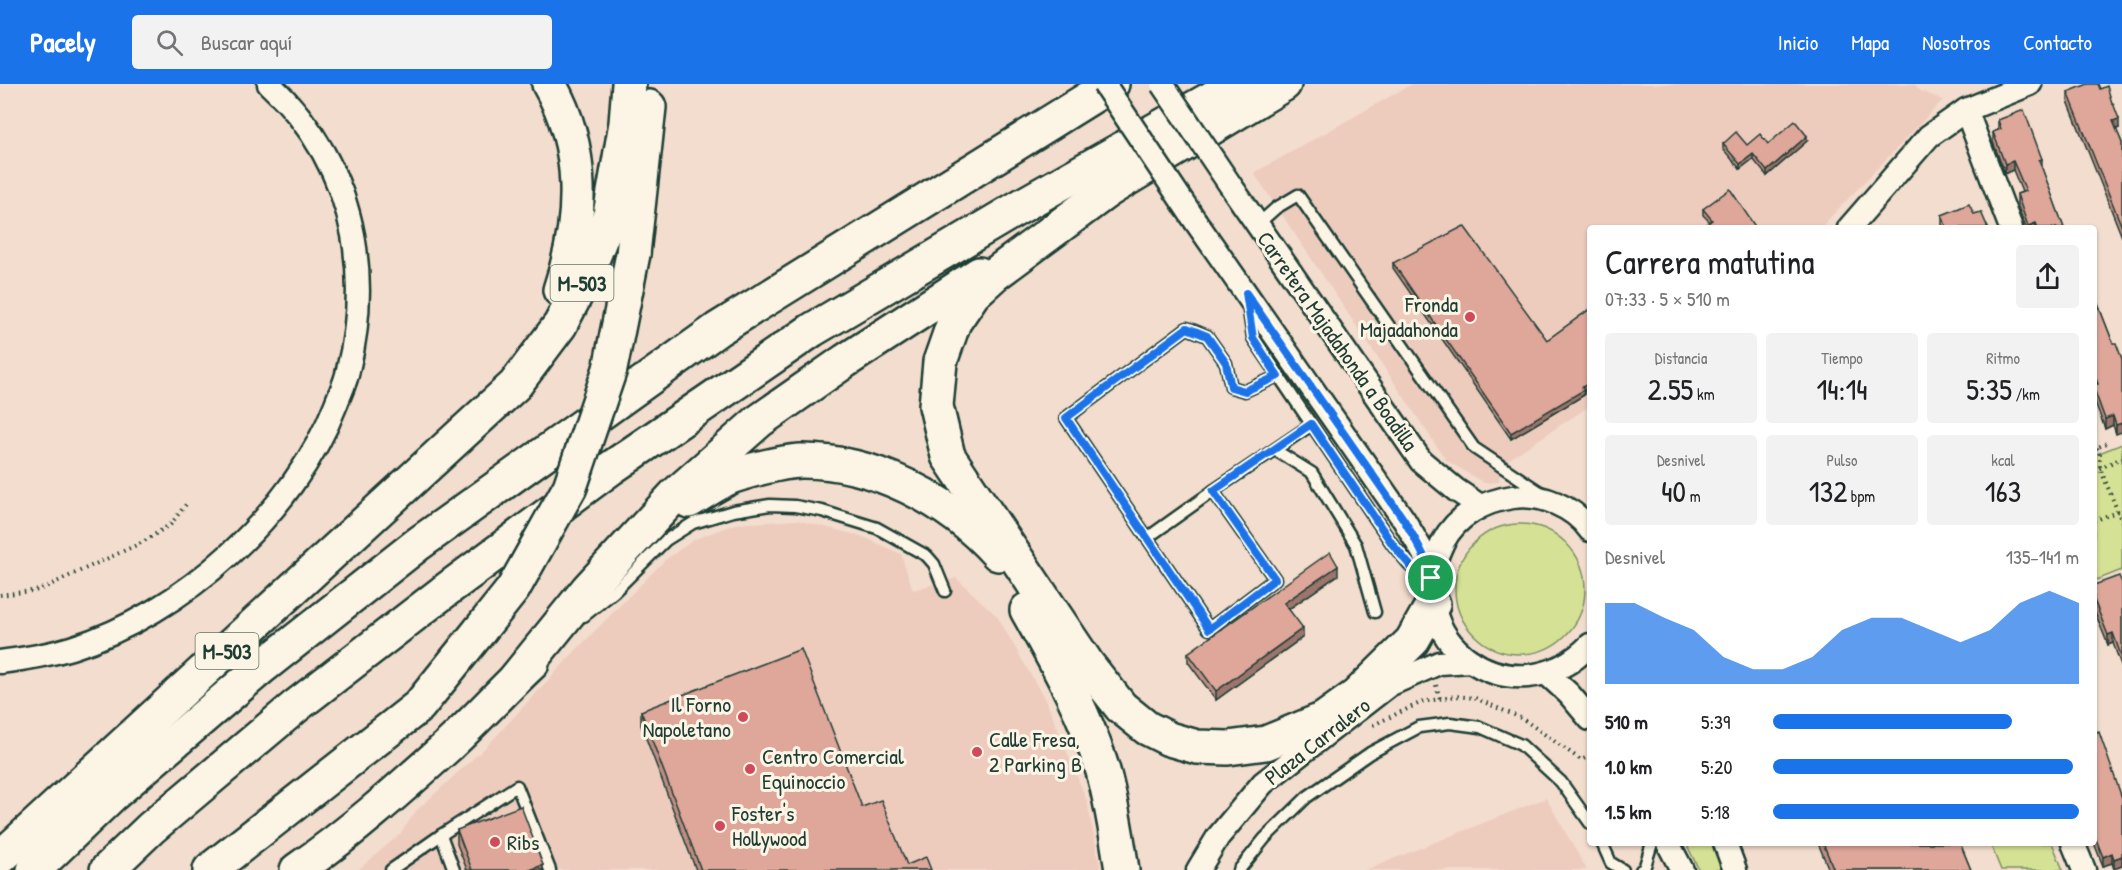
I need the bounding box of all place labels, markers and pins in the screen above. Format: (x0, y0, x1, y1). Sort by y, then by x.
place label: Fronda Majadahonda (1360, 289, 1458, 344)
marker: Fronda Majadahonda (1463, 310, 1477, 324)
pin (1405, 552, 1456, 603)
place label: Il Forno Napoletano (643, 689, 731, 744)
marker: Il Forno Napoletano (736, 710, 750, 724)
place label: Calle Fresa, 2 Parking B (989, 724, 1082, 779)
place label: Centro Comercial Equinoccio (762, 741, 904, 796)
marker: Calle Fresa, 2 Parking B (970, 745, 984, 759)
marker: Centro Comercial Equinoccio (743, 762, 757, 776)
place label: Foster's Hollywood (731, 798, 807, 853)
marker: Foster's Hollywood (713, 819, 727, 833)
place label: Ribs (507, 827, 539, 857)
marker: Ribs (488, 835, 502, 849)

